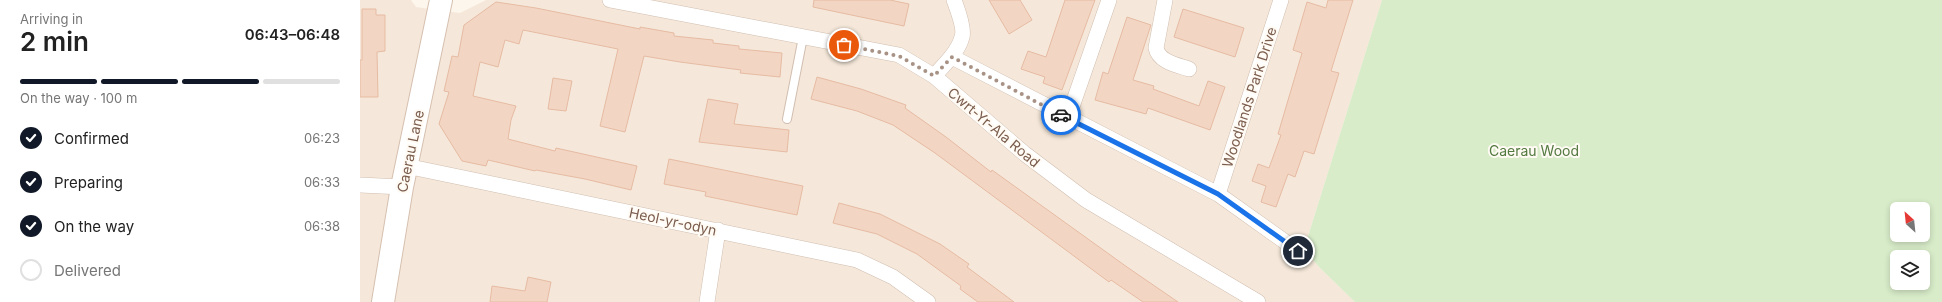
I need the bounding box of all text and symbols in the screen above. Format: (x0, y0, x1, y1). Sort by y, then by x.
text: Arriving in (20, 11, 83, 27)
text: 06:43–06:48 (245, 25, 340, 44)
street label: Woodlands Park Drive (1218, 25, 1280, 169)
text: 2 min (20, 26, 89, 57)
pin (827, 28, 861, 62)
icon: bag (833, 34, 855, 56)
street label: Cwrt-Yr-Ala Road (944, 84, 1044, 170)
text: On the way · 100 m (20, 90, 137, 106)
courier (1041, 95, 1081, 135)
icon: car (1050, 104, 1072, 126)
street label: Caerau Lane (393, 108, 427, 194)
icon: check (20, 127, 42, 149)
text: Confirmed (54, 129, 129, 148)
text: 06:23 (304, 130, 340, 146)
park label: Caerau Wood (1489, 142, 1579, 159)
icon: check (20, 171, 42, 193)
text: Preparing (54, 173, 123, 192)
text: 06:33 (304, 174, 340, 190)
north arrow (1890, 202, 1930, 242)
map controls (1890, 202, 1930, 290)
street label: Heol-yr-odyn (628, 203, 718, 239)
icon: check (20, 215, 42, 237)
text: On the way (54, 217, 134, 236)
text: 06:38 (304, 218, 340, 234)
pin (1281, 234, 1315, 268)
icon: home (1287, 240, 1309, 262)
button: layers (1890, 250, 1930, 290)
text: Delivered (54, 261, 121, 280)

